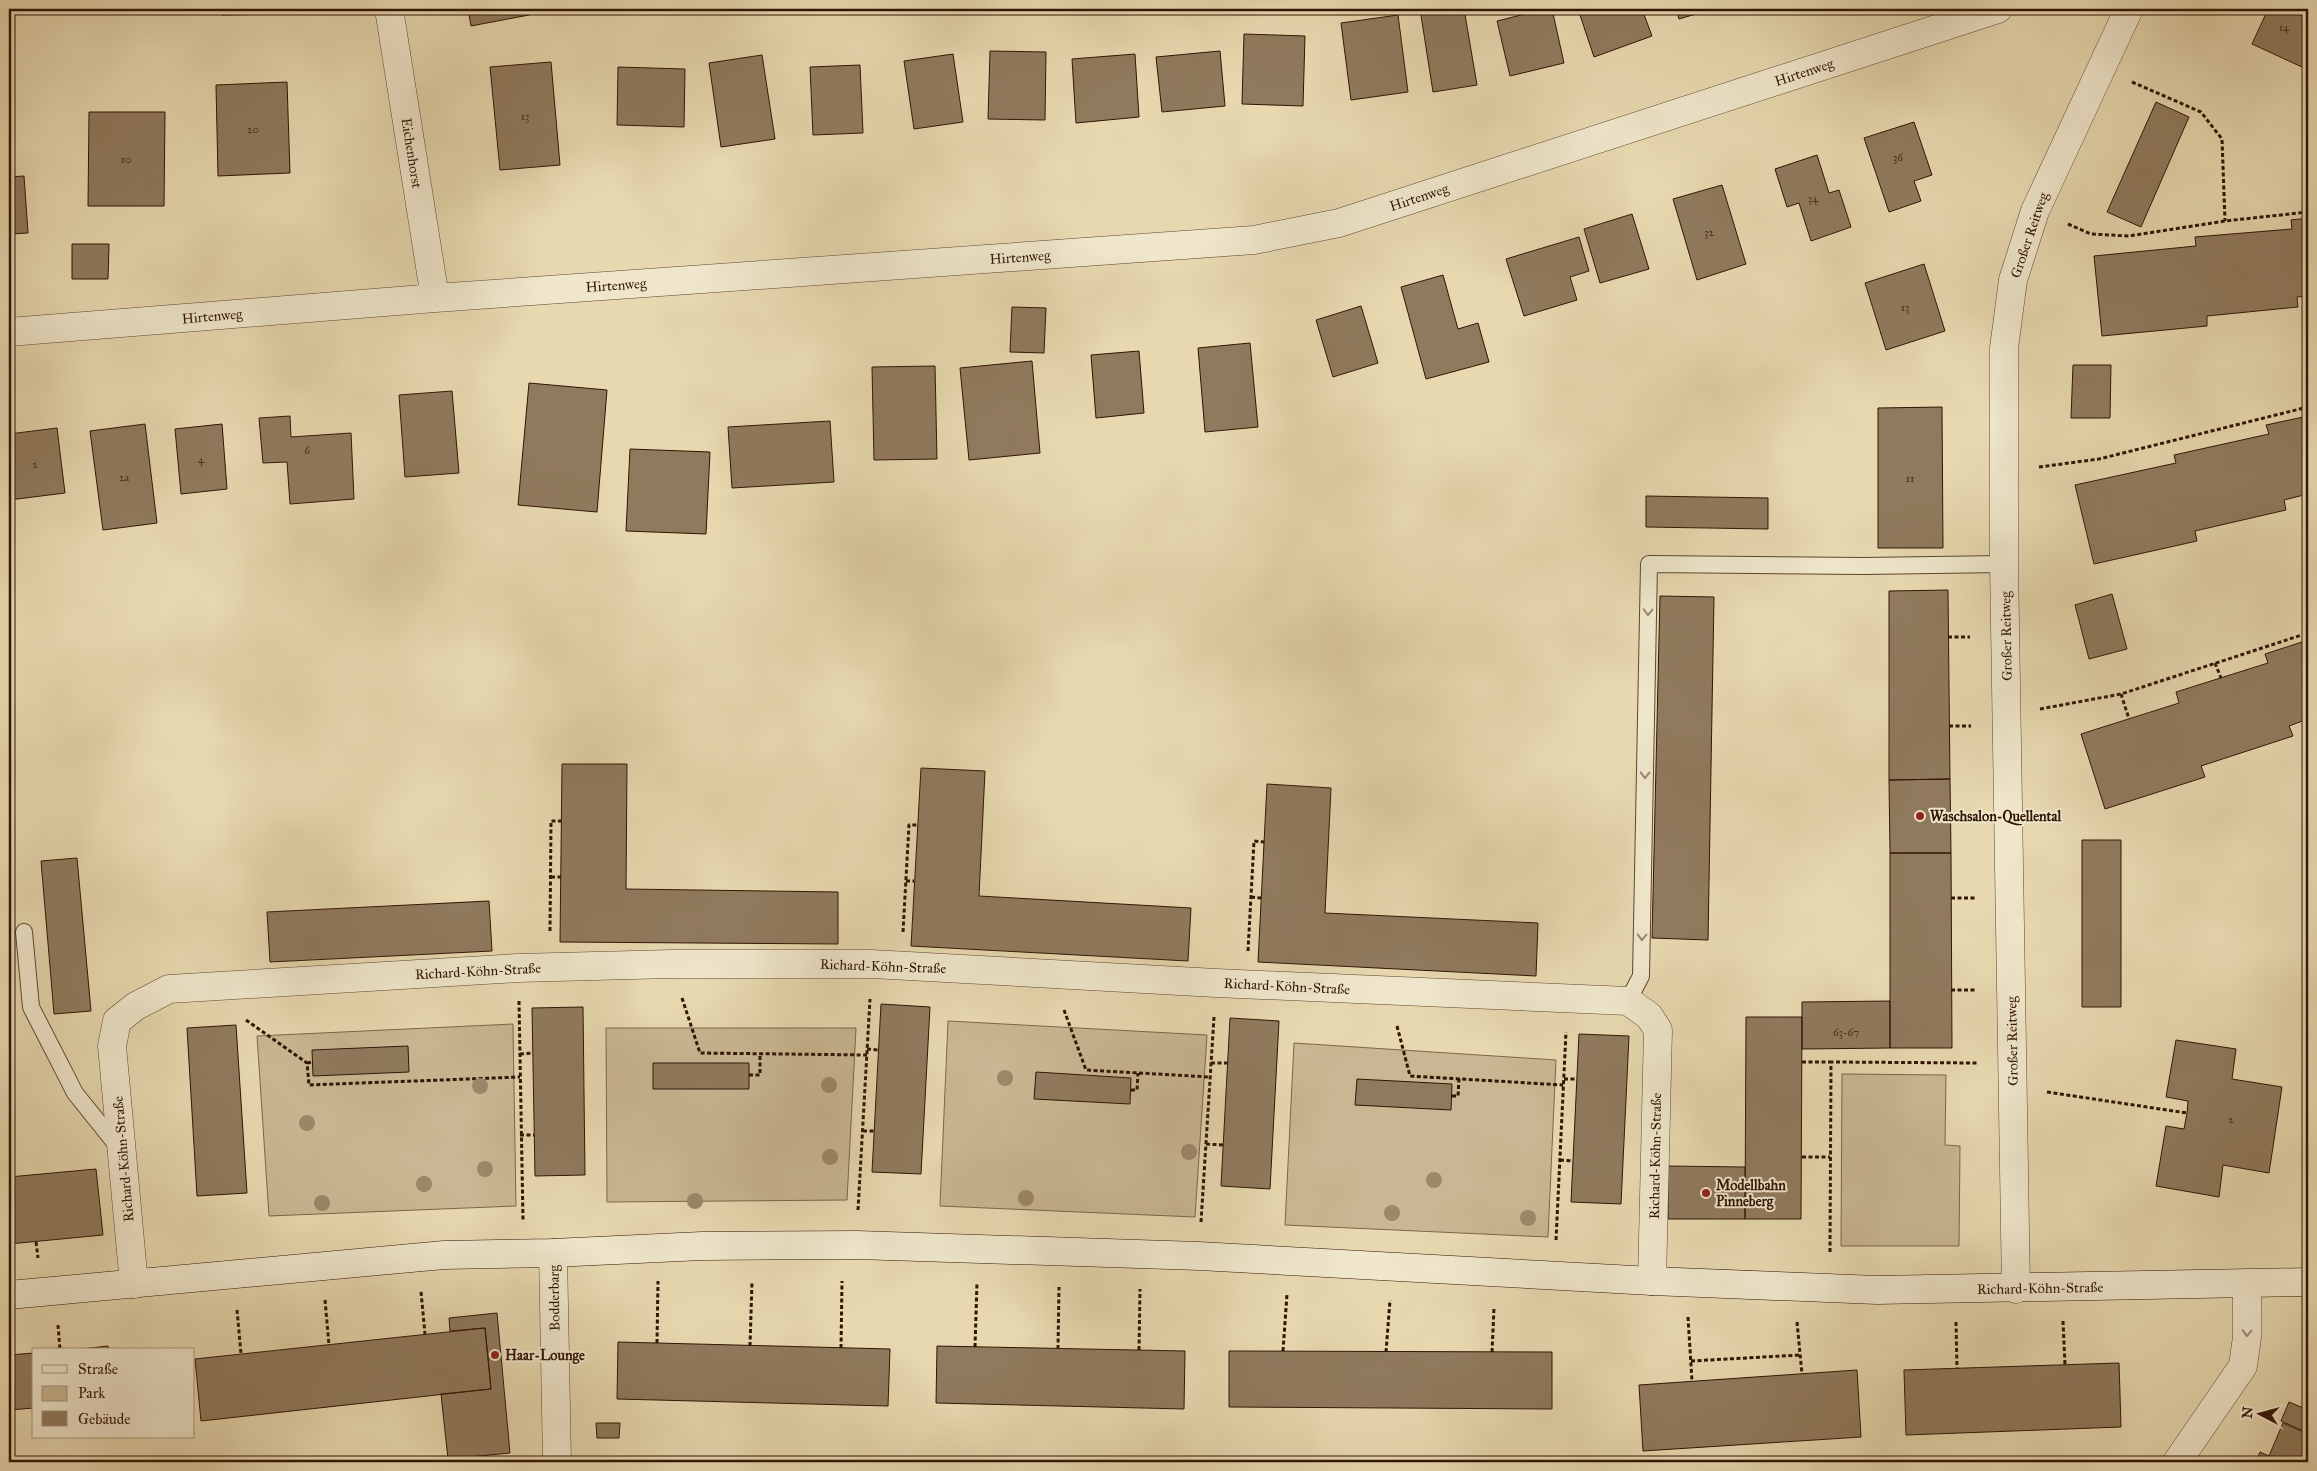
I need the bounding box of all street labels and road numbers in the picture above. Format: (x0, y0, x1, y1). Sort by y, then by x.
street label: Hirtenweg (1773, 55, 1836, 90)
street label: Eichenhorst (398, 117, 425, 190)
street label: Hirtenweg (1388, 180, 1451, 215)
street label: Großer Reitweg (2007, 190, 2052, 280)
street label: Hirtenweg (989, 247, 1051, 268)
street label: Hirtenweg (585, 275, 647, 296)
street label: Hirtenweg (181, 305, 244, 328)
street label: Großer Reitweg (1997, 591, 2016, 681)
street label: Richard-Köhn-Straße (820, 956, 947, 977)
street label: Richard-Köhn-Straße (414, 960, 542, 983)
street label: Richard-Köhn-Straße (1223, 975, 1351, 998)
street label: Großer Reitweg (2003, 996, 2022, 1086)
street label: Richard-Köhn-Straße (1646, 1093, 1665, 1219)
street label: Richard-Köhn-Straße (110, 1095, 137, 1223)
street label: Bodderbarg (545, 1264, 564, 1331)
street label: Richard-Köhn-Straße (1977, 1279, 2104, 1298)

